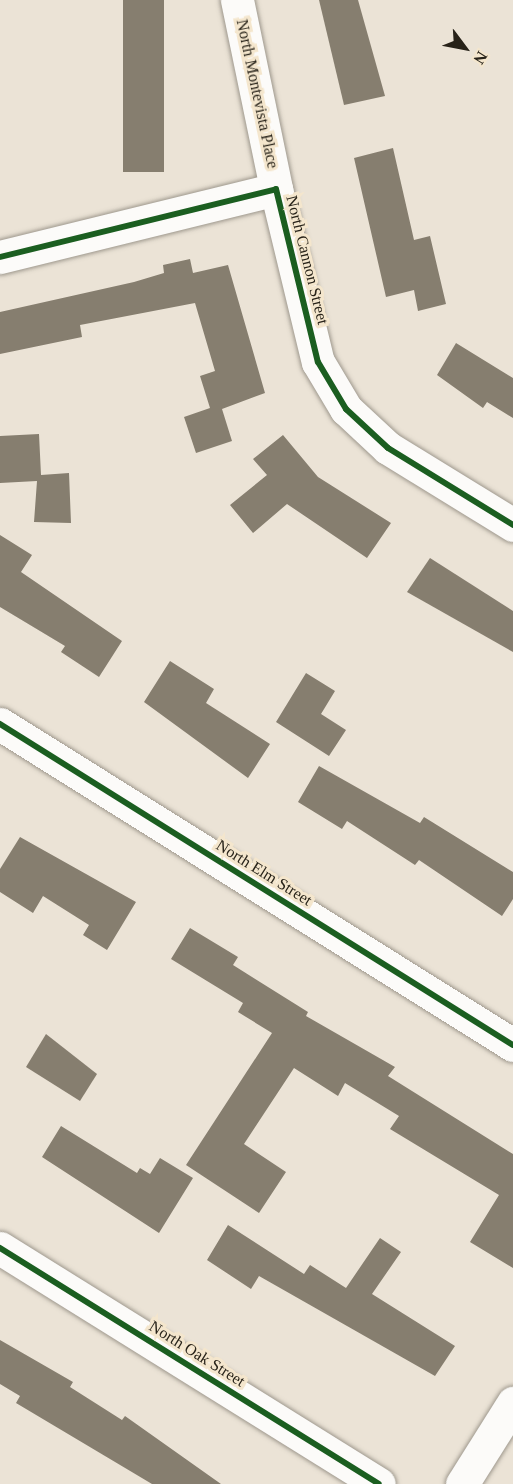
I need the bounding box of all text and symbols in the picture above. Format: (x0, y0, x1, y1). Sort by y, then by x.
street label: North Montevista Place (232, 18, 282, 170)
north arrow (435, 18, 495, 78)
text: N (470, 48, 491, 67)
street label: North Cannon Street (282, 193, 332, 327)
street label: North Elm Street (213, 836, 315, 910)
street label: North Oak Street (146, 1317, 248, 1391)

